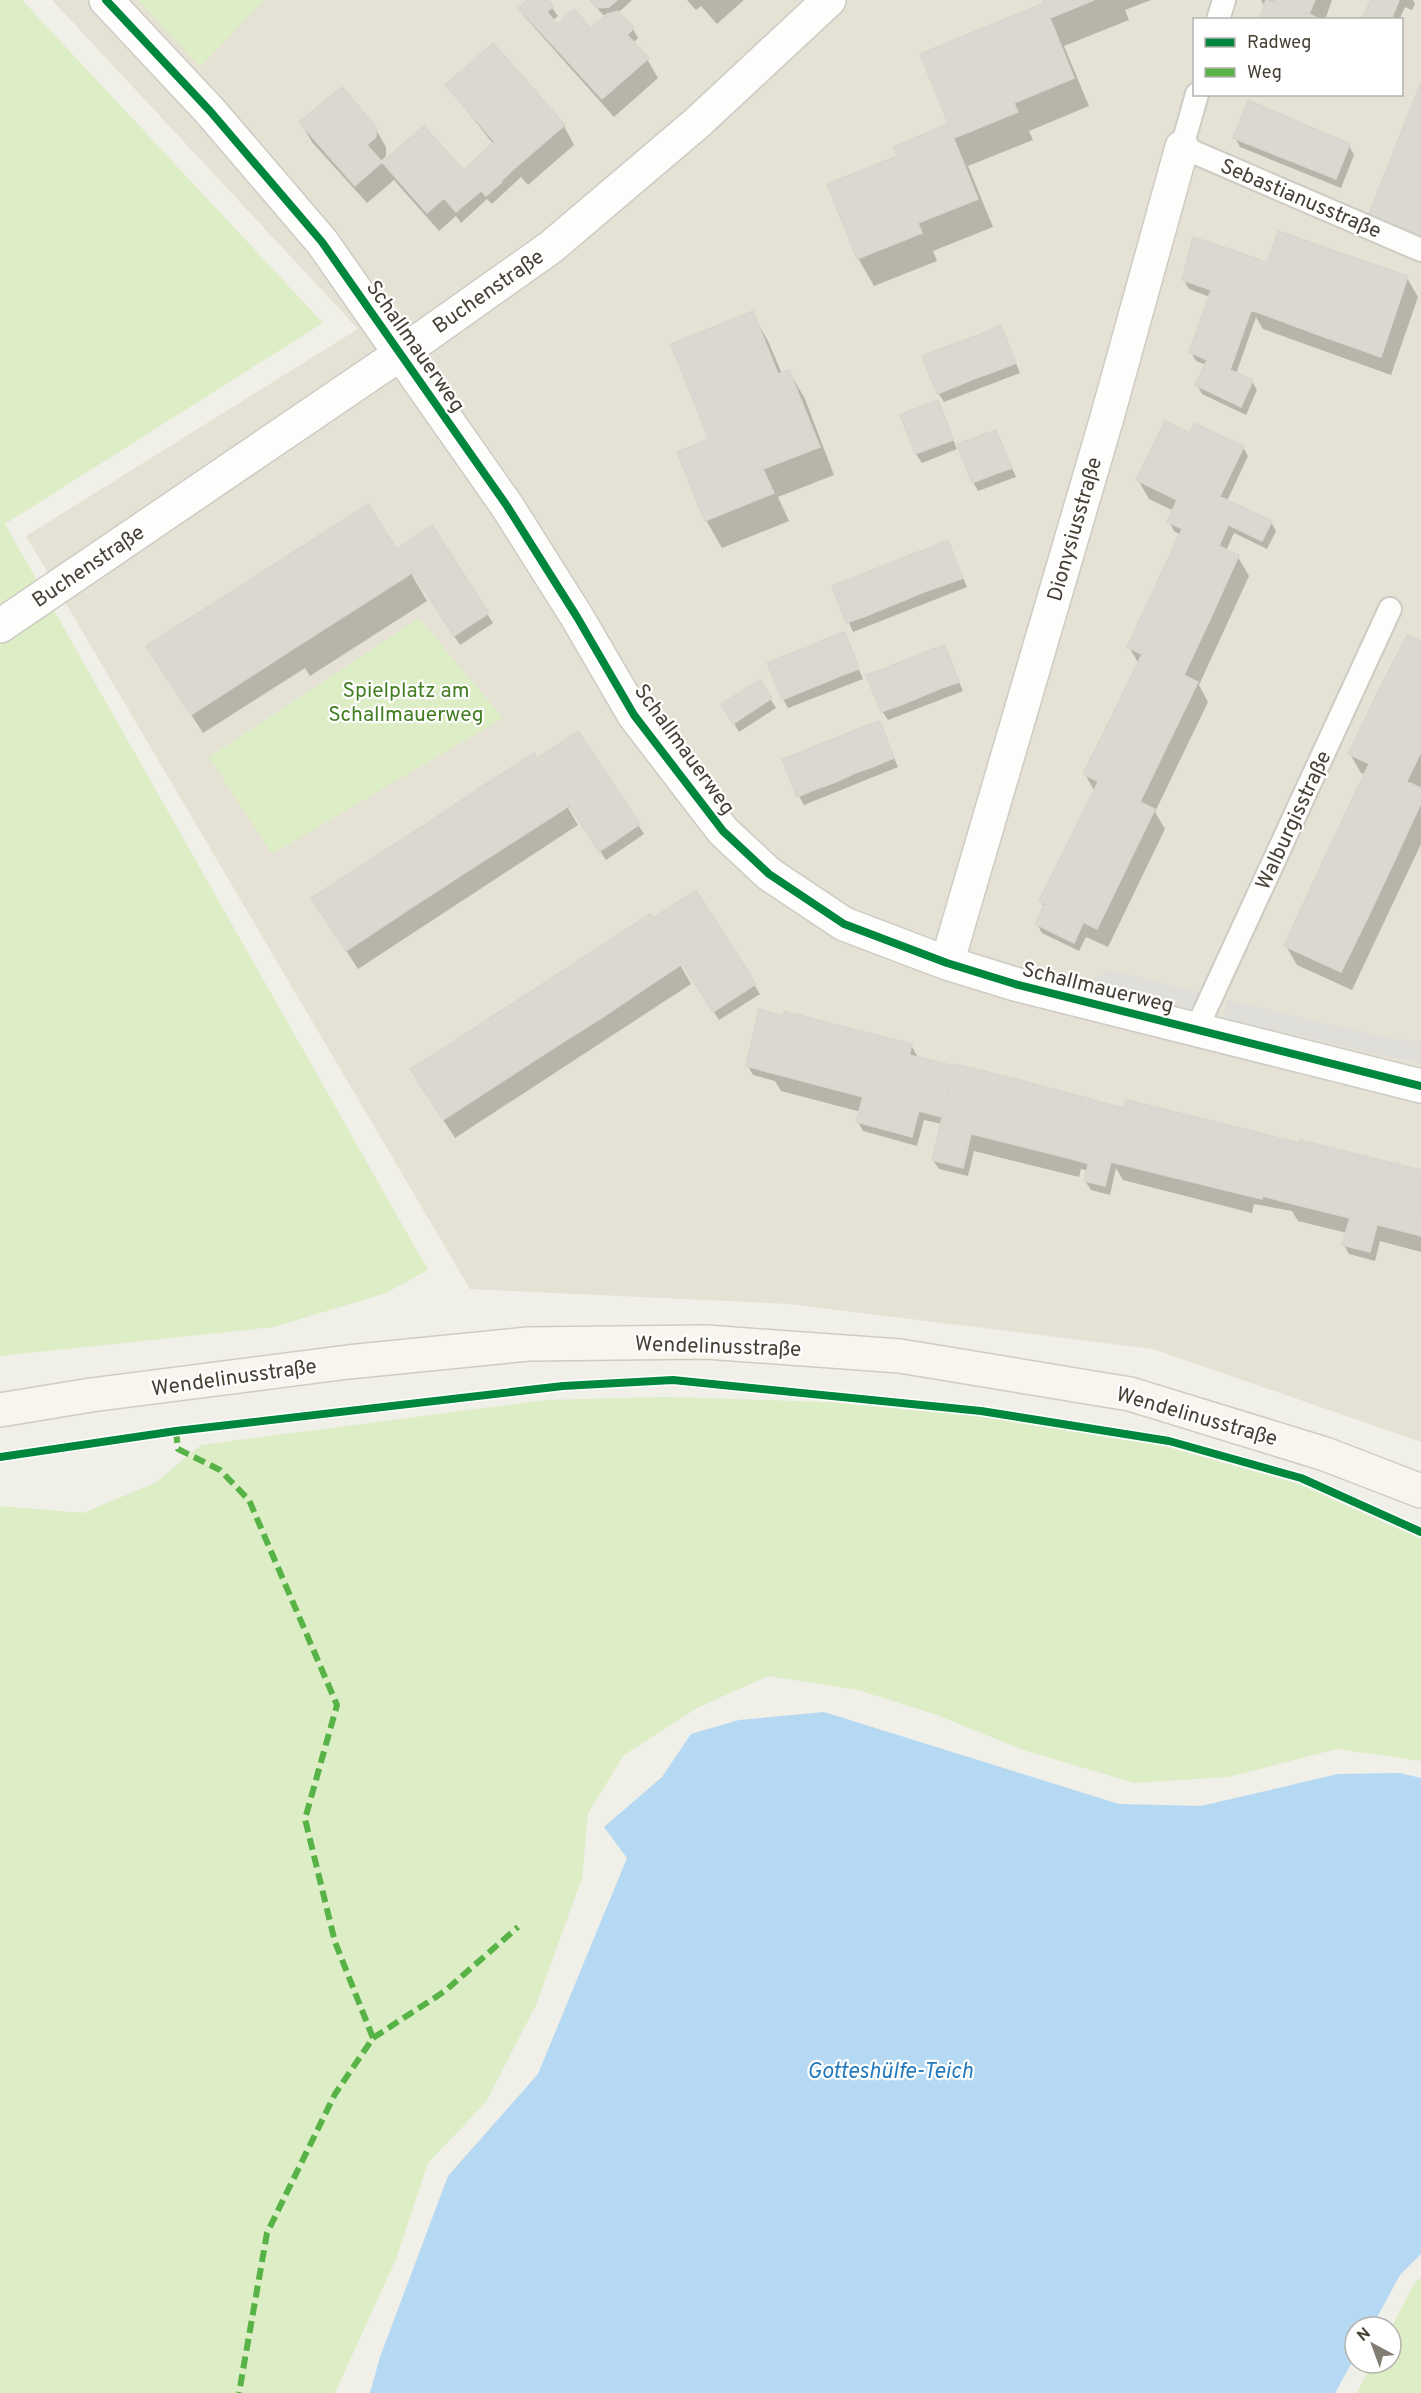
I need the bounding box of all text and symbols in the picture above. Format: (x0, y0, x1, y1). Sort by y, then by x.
legend (1193, 18, 1403, 96)
text: Radweg (1247, 32, 1311, 55)
text: Weg (1247, 62, 1282, 85)
street label: Sebastianusstraße (1216, 153, 1385, 245)
street label: Buchenstraße (428, 244, 550, 341)
street label: Schallmauerweg (359, 275, 470, 418)
street label: Dionysiusstraße (1042, 454, 1109, 605)
street label: Buchenstraße (27, 520, 150, 615)
park label: Spielplatz am Schallmauerweg (328, 678, 484, 729)
street label: Schallmauerweg (627, 679, 740, 821)
street label: Walburgisstraße (1250, 747, 1338, 895)
street label: Schallmauerweg (1019, 957, 1176, 1020)
street label: Wendelinusstraße (634, 1331, 802, 1364)
street label: Wendelinusstraße (150, 1354, 319, 1403)
street label: Wendelinusstraße (1113, 1381, 1280, 1453)
water label: Gotteshülfe-Teich (807, 2059, 973, 2086)
north arrow (1343, 2315, 1403, 2375)
text: N (1354, 2324, 1375, 2347)

